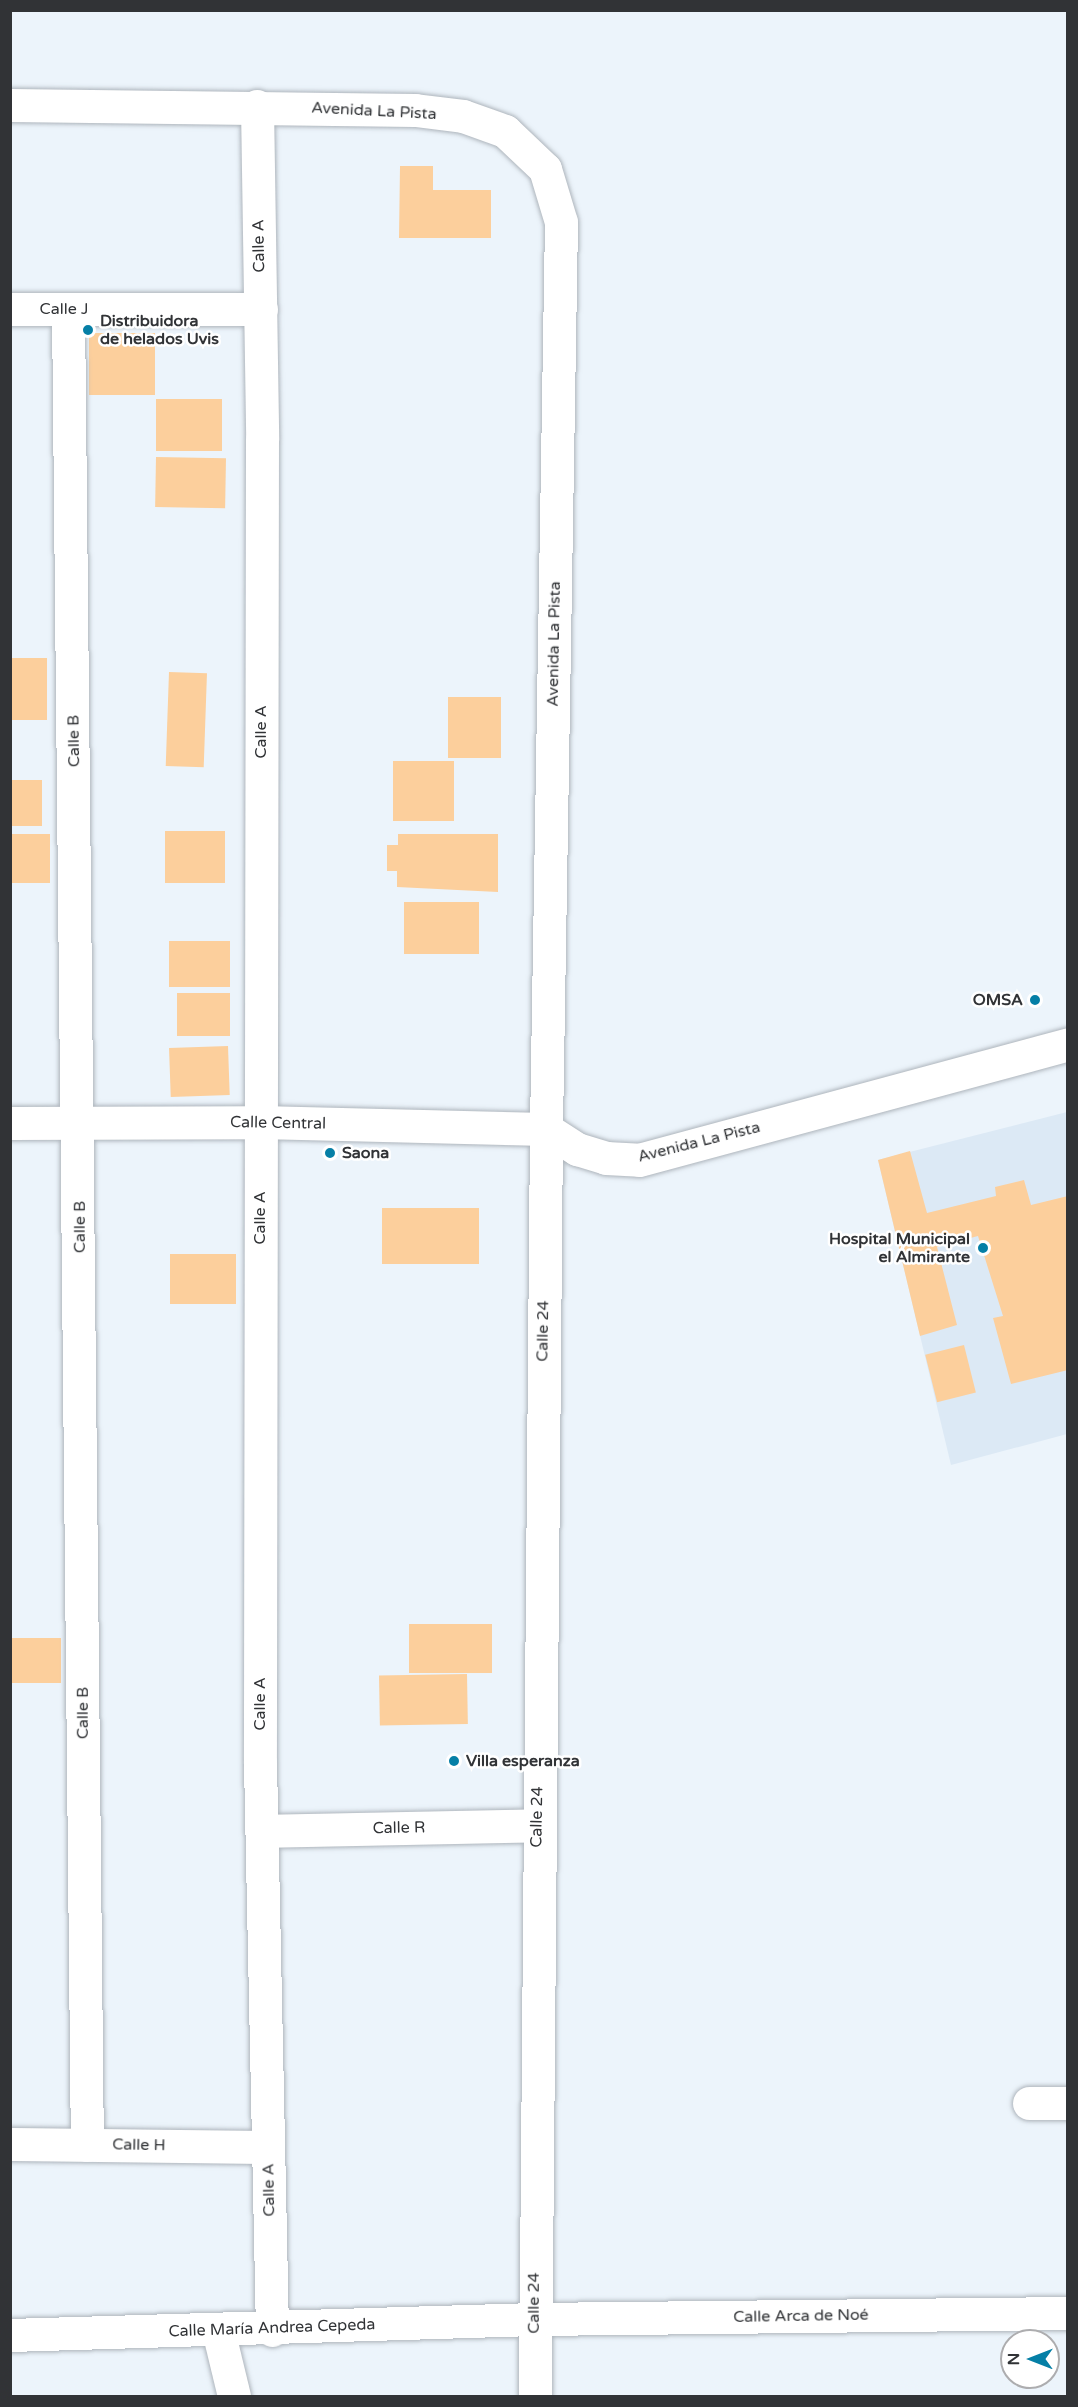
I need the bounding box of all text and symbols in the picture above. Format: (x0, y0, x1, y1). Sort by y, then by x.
street label: Avenida La Pista (311, 98, 437, 124)
street label: Calle A (249, 219, 269, 273)
street label: Calle J (40, 299, 88, 319)
place label: Distribuidora de helados Uvis (100, 311, 219, 349)
marker: Distribuidora de helados Uvis (81, 323, 95, 337)
street label: Avenida La Pista (543, 581, 565, 707)
street label: Calle A (251, 705, 271, 759)
street label: Calle B (64, 715, 84, 767)
place label: OMSA (973, 990, 1023, 1010)
marker: OMSA (1028, 993, 1042, 1007)
street label: Calle Central (230, 1113, 326, 1133)
street label: Avenida La Pista (636, 1118, 762, 1166)
place label: Saona (342, 1143, 389, 1163)
marker: Saona (323, 1146, 337, 1160)
street label: Calle A (250, 1191, 270, 1245)
street label: Calle B (70, 1201, 90, 1253)
place label: Hospital Municipal el Almirante (829, 1229, 970, 1267)
marker: Hospital Municipal el Almirante (974, 1239, 992, 1257)
street label: Calle 24 (533, 1300, 553, 1362)
street label: Calle A (250, 1677, 270, 1731)
street label: Calle B (73, 1687, 93, 1739)
place label: Villa esperanza (466, 1751, 580, 1771)
marker: Villa esperanza (447, 1754, 461, 1768)
street label: Calle 24 (527, 1786, 547, 1848)
street label: Calle R (372, 1818, 426, 1838)
street label: Calle H (112, 2135, 166, 2155)
street label: Calle A (259, 2163, 279, 2217)
street label: Calle 24 (524, 2272, 544, 2334)
street label: Calle Arca de Noé (733, 2305, 869, 2327)
street label: Calle María Andrea Cepeda (168, 2315, 376, 2341)
north arrow (1000, 2329, 1060, 2389)
text: N (1004, 2353, 1024, 2365)

